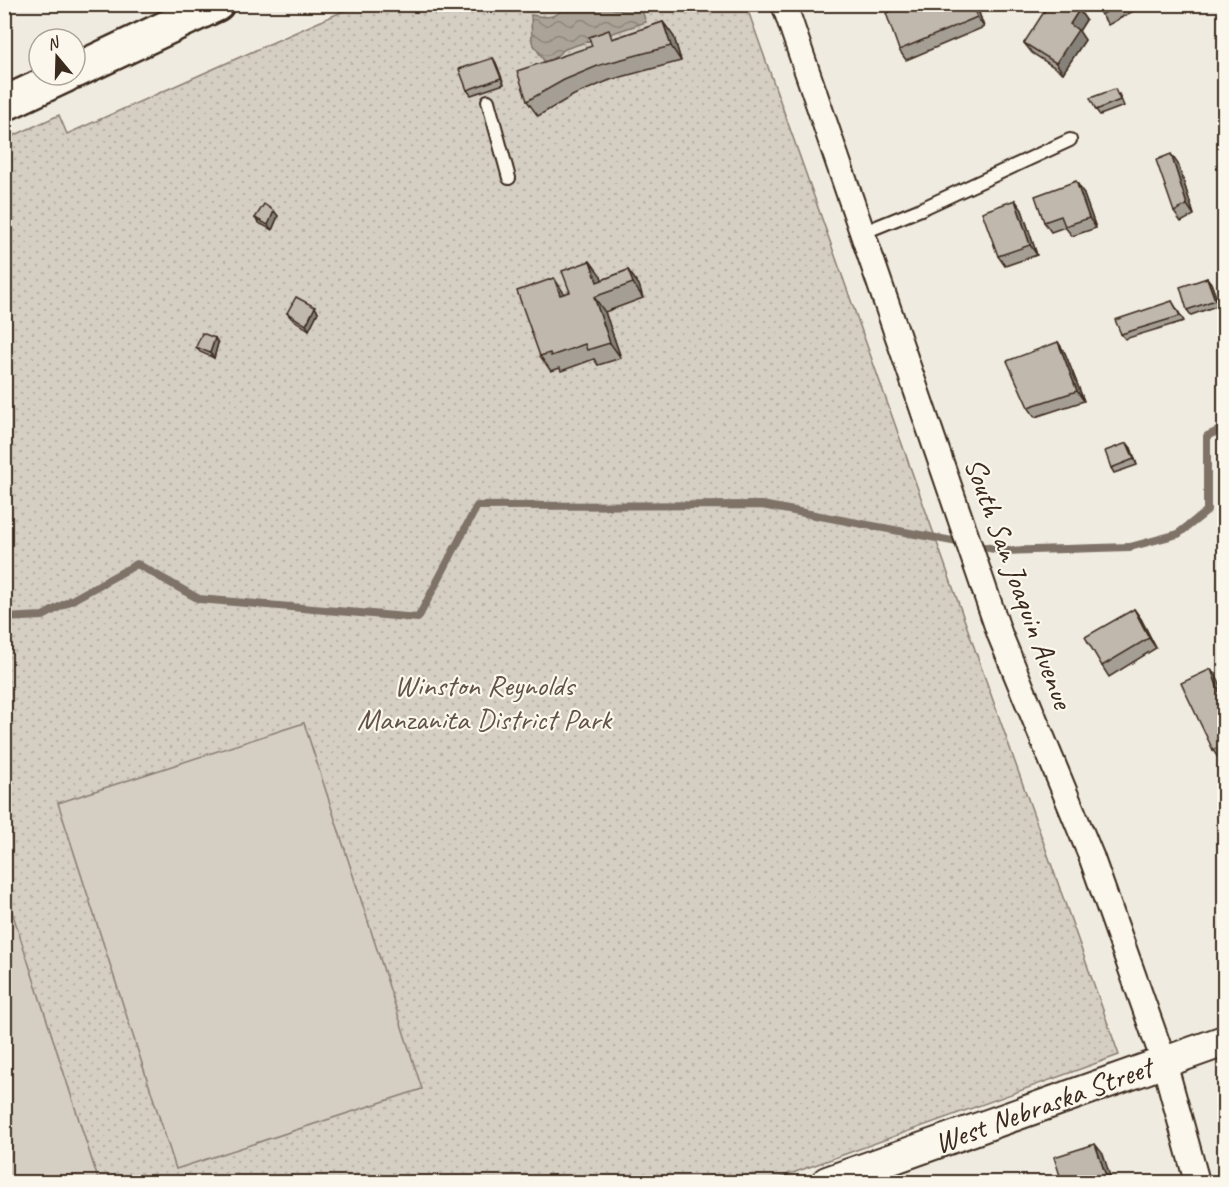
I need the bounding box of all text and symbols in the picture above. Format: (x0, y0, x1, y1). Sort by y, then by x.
north arrow (27, 27, 87, 87)
text: N (45, 32, 63, 55)
street label: South San Joaquin Avenue (956, 452, 1083, 716)
park label: Winston Reynolds Manzanita District Park (357, 666, 613, 738)
street label: West Nebraska Street (929, 1047, 1161, 1162)

